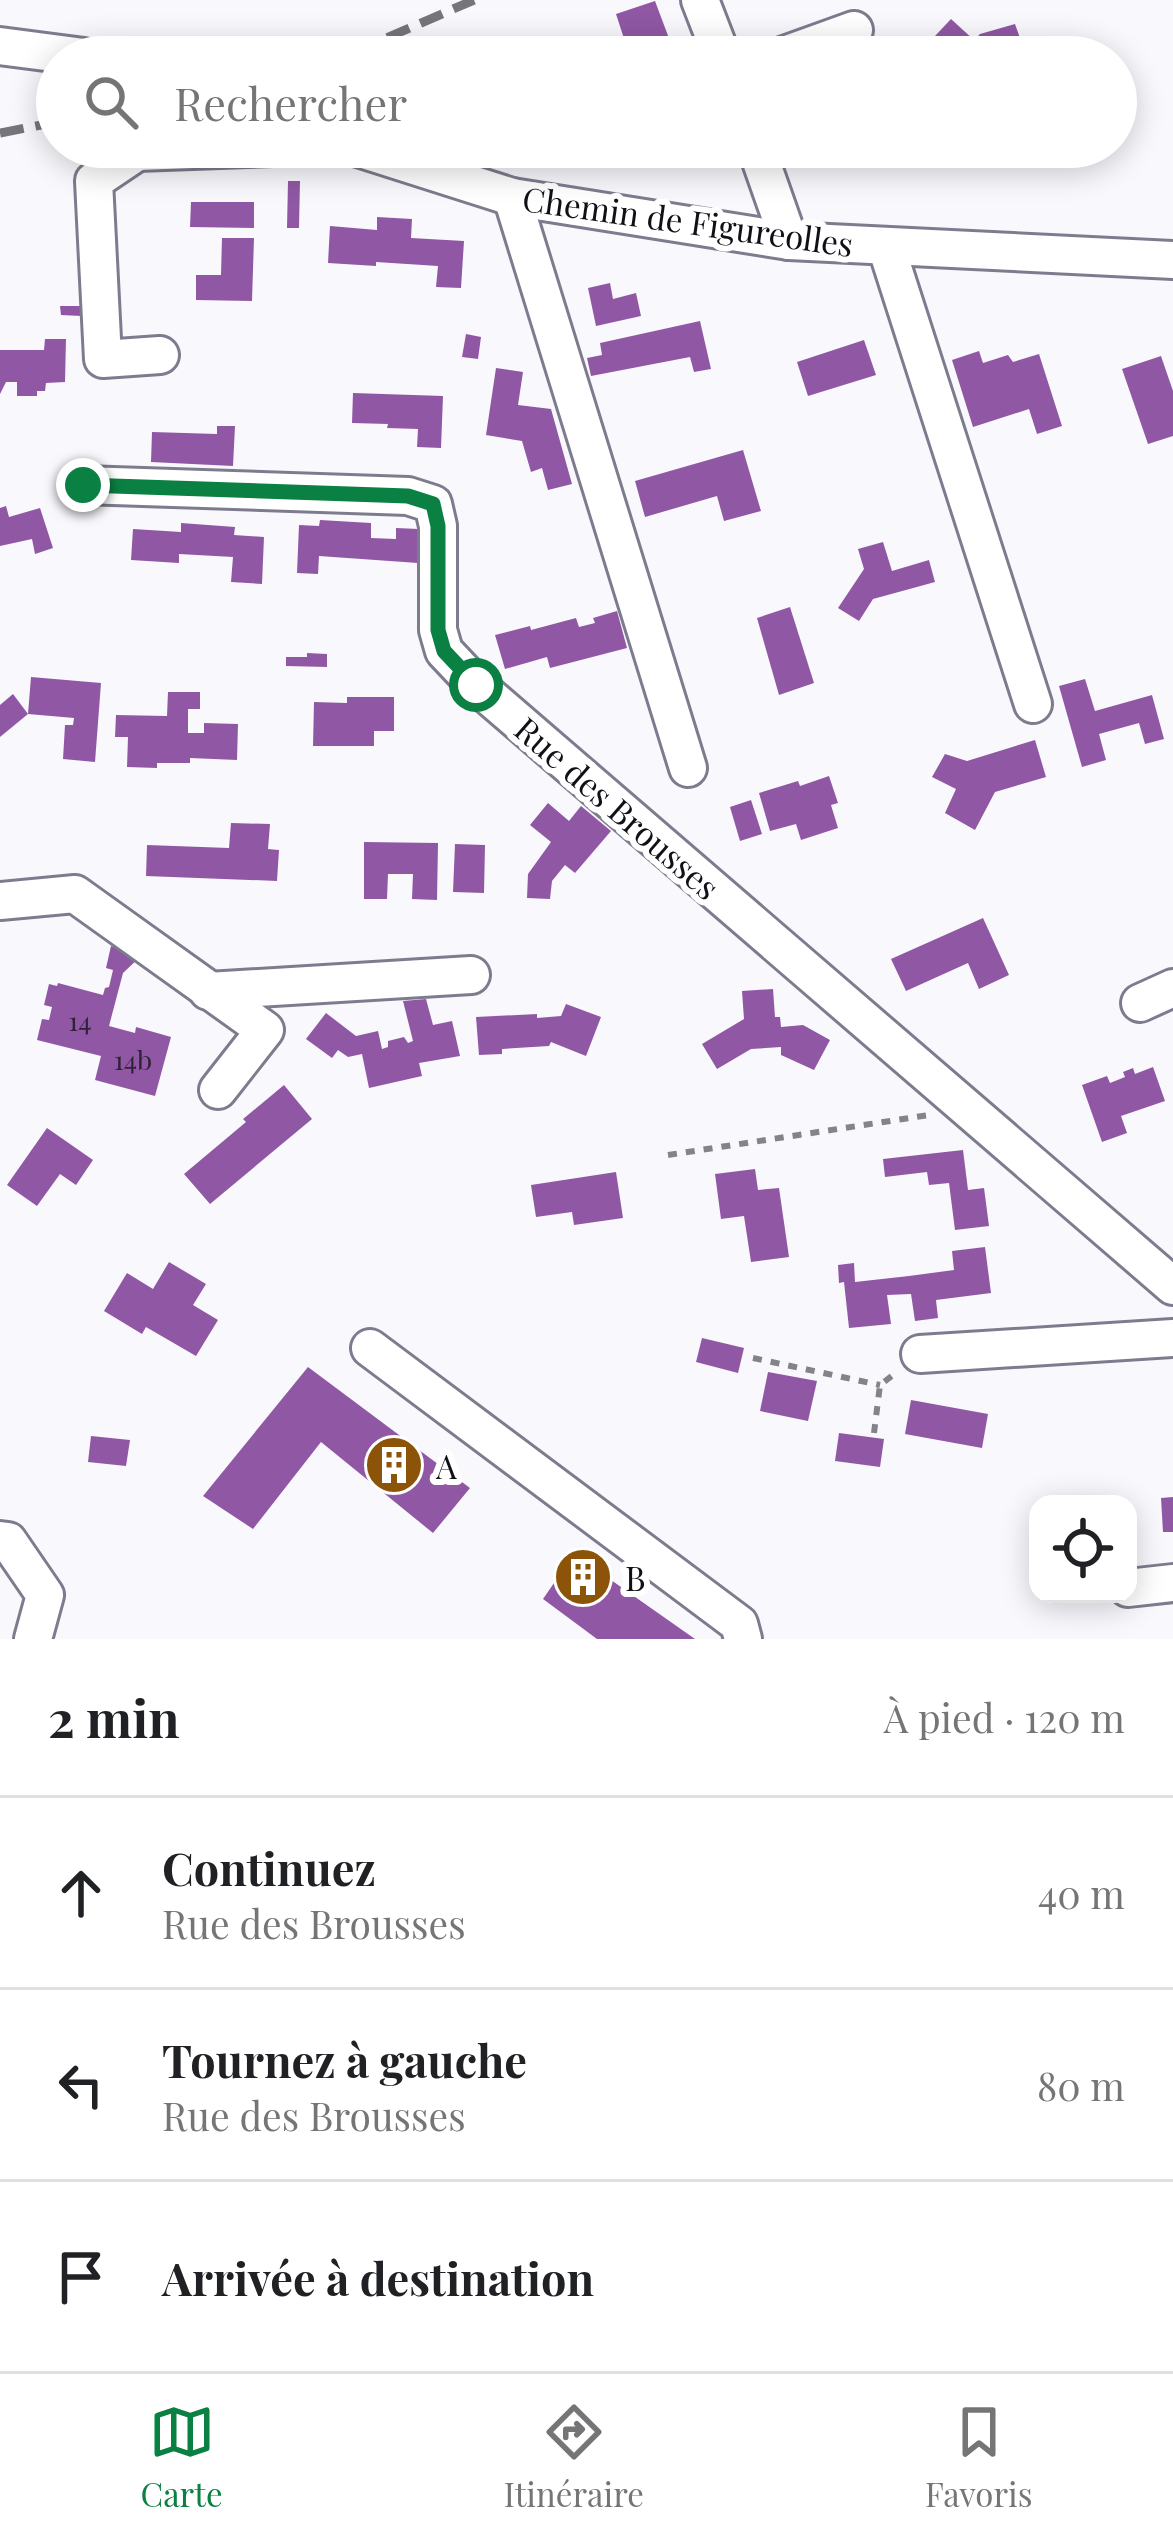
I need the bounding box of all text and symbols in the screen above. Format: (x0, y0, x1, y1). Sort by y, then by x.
search box (36, 36, 1137, 168)
icon: search (78, 69, 144, 135)
text: Rechercher (174, 72, 407, 132)
street label: Chemin de Figureolles (520, 175, 856, 265)
route end (56, 458, 110, 512)
route start (449, 658, 503, 712)
street label: Rue des Brousses (507, 706, 729, 908)
house number: 14 (68, 1002, 92, 1038)
house number: 14b (114, 1041, 152, 1077)
building icon: A (363, 1434, 425, 1496)
place label: A (435, 1443, 457, 1487)
map controls (1029, 1495, 1137, 1603)
button: locate (1029, 1495, 1137, 1603)
building icon: B (552, 1546, 614, 1608)
place label: B (625, 1555, 646, 1599)
text: 2 min (48, 1683, 180, 1751)
text: À pied · 120 m (884, 1691, 1125, 1743)
text: Continuez (162, 1837, 376, 1897)
icon: ahead (48, 1860, 114, 1926)
text: 40 m (1038, 1867, 1125, 1919)
text: Rue des Brousses (162, 1897, 466, 1949)
text: Tournez à gauche (162, 2029, 527, 2089)
icon: left (48, 2052, 114, 2118)
text: 80 m (1037, 2059, 1125, 2111)
text: Rue des Brousses (162, 2089, 466, 2141)
icon: arrive (48, 2244, 114, 2310)
text: Arrivée à destination (162, 2247, 594, 2307)
tab: Carte (140, 2399, 223, 2515)
tab: Itinéraire (504, 2399, 644, 2515)
tab: Favoris (925, 2399, 1033, 2515)

